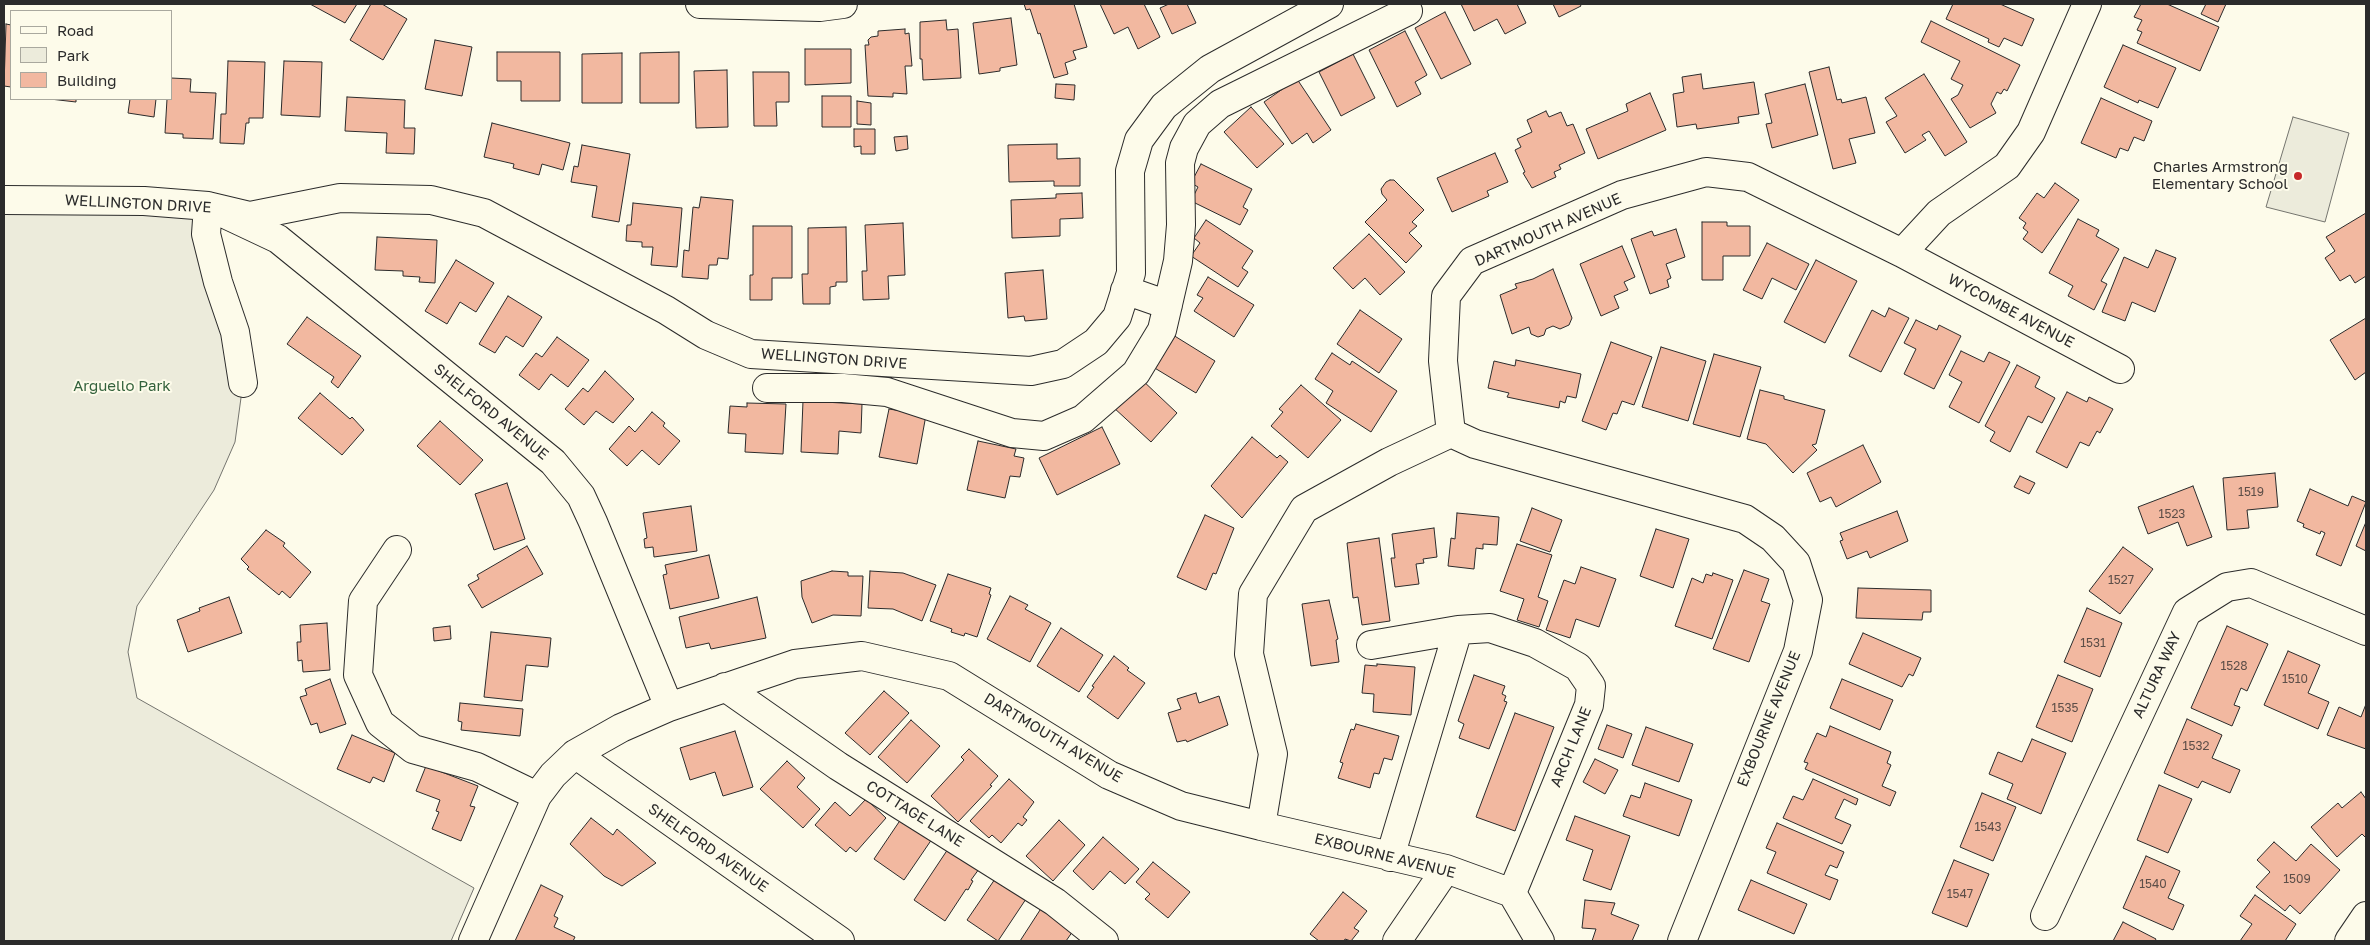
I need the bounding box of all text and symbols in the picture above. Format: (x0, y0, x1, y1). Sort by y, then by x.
legend (10, 10, 172, 100)
text: Road (57, 21, 94, 39)
text: Park (57, 46, 89, 64)
text: Building (57, 71, 117, 89)
place label: Charles Armstrong Elementary School (2152, 158, 2288, 193)
marker: Charles Armstrong Elementary School (2292, 170, 2304, 182)
street label: DARTMOUTH AVENUE (1472, 190, 1624, 270)
street label: WELLINGTON DRIVE (64, 191, 212, 217)
street label: WYCOMBE AVENUE (1945, 270, 2077, 352)
street label: WELLINGTON DRIVE (760, 345, 908, 373)
street label: SHELFORD AVENUE (430, 360, 552, 464)
park label: Arguello Park (73, 377, 171, 395)
house number: 1519 (2238, 485, 2264, 499)
house number: 1523 (2159, 507, 2185, 521)
house number: 1527 (2108, 573, 2134, 587)
street label: ALTURA WAY (2129, 629, 2185, 721)
house number: 1531 (2080, 636, 2106, 650)
street label: EXBOURNE AVENUE (1734, 648, 1804, 790)
house number: 1528 (2220, 659, 2248, 673)
house number: 1510 (2282, 672, 2308, 686)
street label: DARTMOUTH AVENUE (980, 689, 1126, 787)
house number: 1535 (2052, 701, 2078, 715)
street label: ARCH LANE (1547, 704, 1595, 790)
house number: 1532 (2183, 739, 2209, 753)
street label: COTTAGE LANE (863, 777, 967, 851)
street label: SHELFORD AVENUE (644, 800, 772, 896)
house number: 1543 (1974, 820, 2002, 834)
street label: EXBOURNE AVENUE (1312, 830, 1458, 882)
house number: 1509 (2283, 872, 2311, 886)
house number: 1540 (2139, 877, 2167, 891)
house number: 1547 (1947, 887, 1973, 901)

